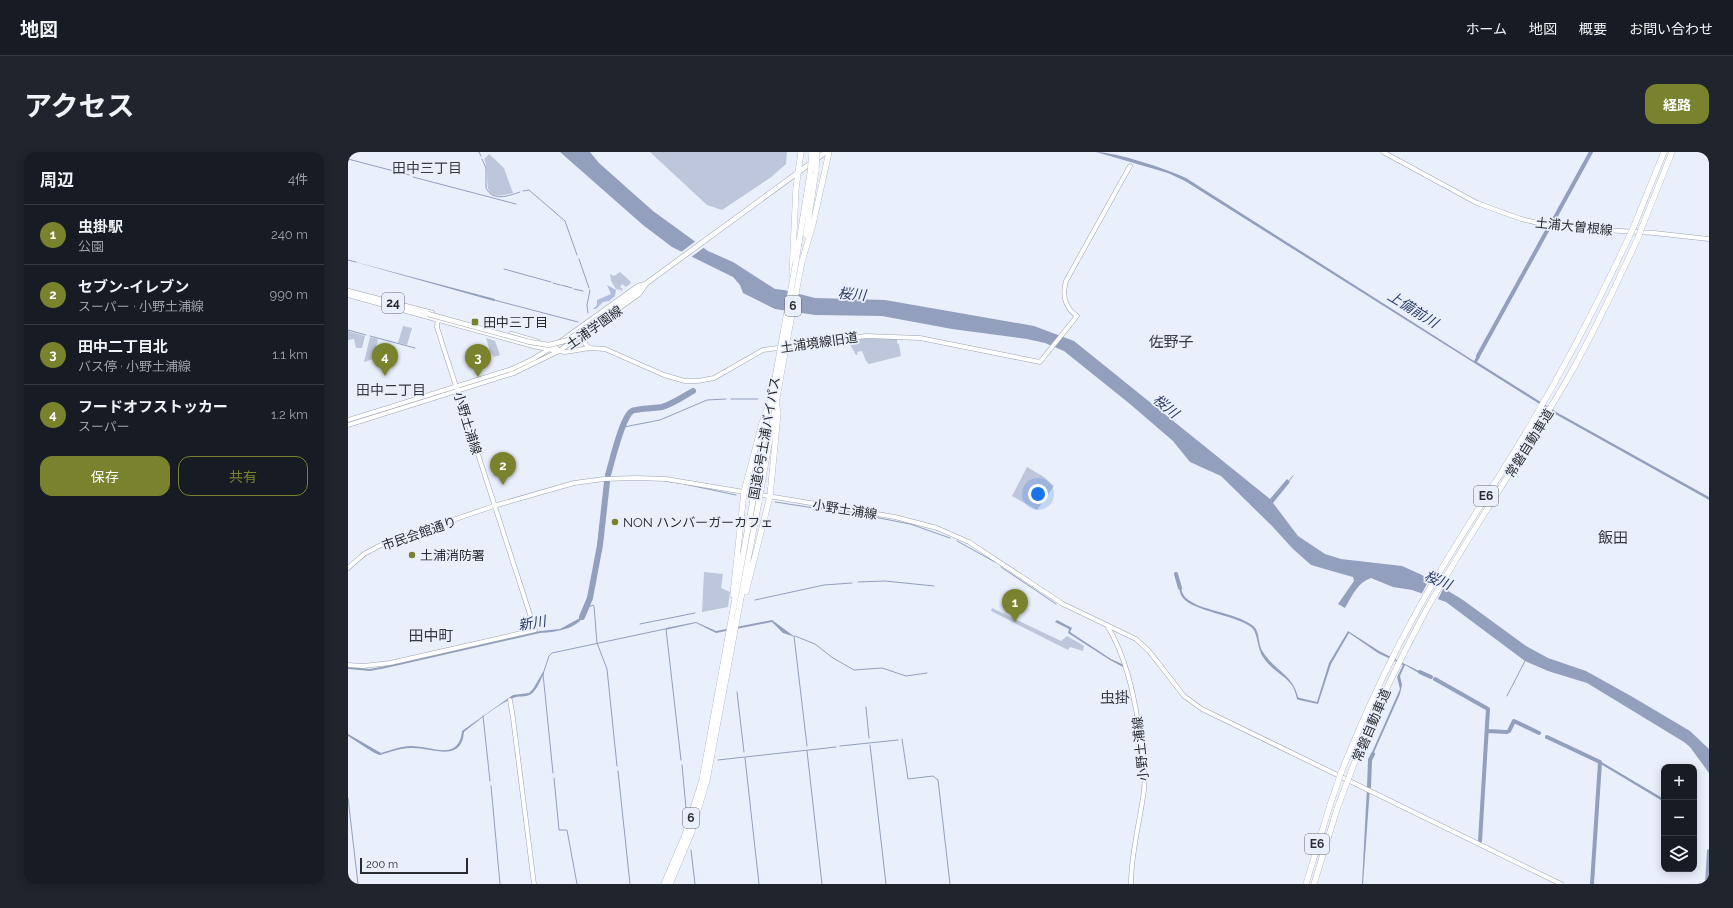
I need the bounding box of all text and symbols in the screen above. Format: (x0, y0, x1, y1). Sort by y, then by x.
text: 地図 (20, 18, 58, 40)
text: ホーム (1465, 21, 1507, 37)
text: 地図 (1529, 21, 1557, 37)
text: 概要 (1579, 21, 1607, 37)
text: お問い合わせ (1629, 21, 1713, 37)
button: 経路 (1645, 84, 1709, 124)
text: アクセス (24, 90, 135, 123)
district label: 田中三丁目 (392, 160, 462, 176)
text: 周辺 (40, 170, 74, 190)
text: 4件 (288, 172, 308, 187)
street label: 土浦大曽根線 (1534, 215, 1614, 238)
text: 虫掛駅 (78, 218, 123, 236)
text: 1 (50, 227, 56, 242)
text: 240 m (271, 227, 308, 242)
text: 公園 (78, 239, 104, 254)
text: セブン-イレブン (78, 278, 189, 296)
water label: 桜川 (837, 285, 869, 303)
text: 2 (49, 287, 57, 302)
text: 990 m (270, 287, 308, 302)
water label: 上備前川 (1385, 287, 1443, 332)
road number: 24 (382, 293, 404, 313)
road number: 6 (785, 296, 801, 316)
text: スーパー · 小野土浦線 (78, 299, 204, 314)
street label: 土浦学園線 (563, 303, 625, 352)
place label: 田中三丁目 (483, 315, 548, 330)
marker: 田中三丁目 (470, 317, 480, 327)
street label: 土浦境線旧道 (779, 330, 859, 355)
district label: 佐野子 (1148, 333, 1194, 351)
text: 田中二丁目北 (78, 338, 168, 356)
pin: 4 (372, 343, 398, 376)
pin: 3 (465, 344, 491, 377)
text: 3 (49, 347, 57, 362)
text: 1.1 km (272, 347, 308, 362)
text: バス停 · 小野土浦線 (78, 359, 191, 374)
street label: 国道6号土浦バイパス (746, 375, 783, 501)
district label: 田中二丁目 (356, 382, 426, 398)
street label: 小野土浦線 (451, 390, 484, 456)
water label: 桜川 (1150, 391, 1183, 422)
text: フードオフストッカー (78, 398, 228, 416)
street label: 常磐自動車道 (1502, 406, 1556, 480)
text: 4 (49, 407, 57, 422)
text: 1.2 km (271, 407, 308, 422)
text: スーパー (78, 419, 130, 434)
pin: 2 (490, 452, 516, 485)
button: 保存 (40, 456, 170, 496)
button: 共有 (178, 456, 308, 496)
your location (1028, 484, 1048, 504)
road number: E6 (1474, 486, 1498, 506)
street label: 小野土浦線 (812, 497, 878, 522)
street label: 市民会館通り (380, 514, 458, 553)
place label: NON ハンバーガーカフェ (623, 515, 773, 530)
marker: NON ハンバーガーカフェ (610, 517, 620, 527)
district label: 飯田 (1598, 529, 1628, 547)
place label: 土浦消防署 (420, 548, 485, 563)
marker: 土浦消防署 (407, 550, 417, 560)
water label: 桜川 (1422, 567, 1456, 594)
pin: 1 (1002, 589, 1028, 622)
water label: 新川 (517, 612, 549, 633)
district label: 田中町 (408, 627, 454, 645)
street label: 常磐自動車道 (1349, 686, 1394, 764)
district label: 虫掛 (1100, 689, 1130, 707)
street label: 小野土浦線 (1130, 716, 1151, 782)
map controls (1661, 764, 1697, 872)
button: + (1661, 764, 1697, 800)
button: − (1661, 800, 1697, 836)
road number: 6 (683, 808, 699, 828)
road number: E6 (1305, 834, 1329, 854)
button: layers (1661, 836, 1697, 872)
scale bar (360, 856, 468, 875)
text: 200 m (366, 858, 398, 871)

